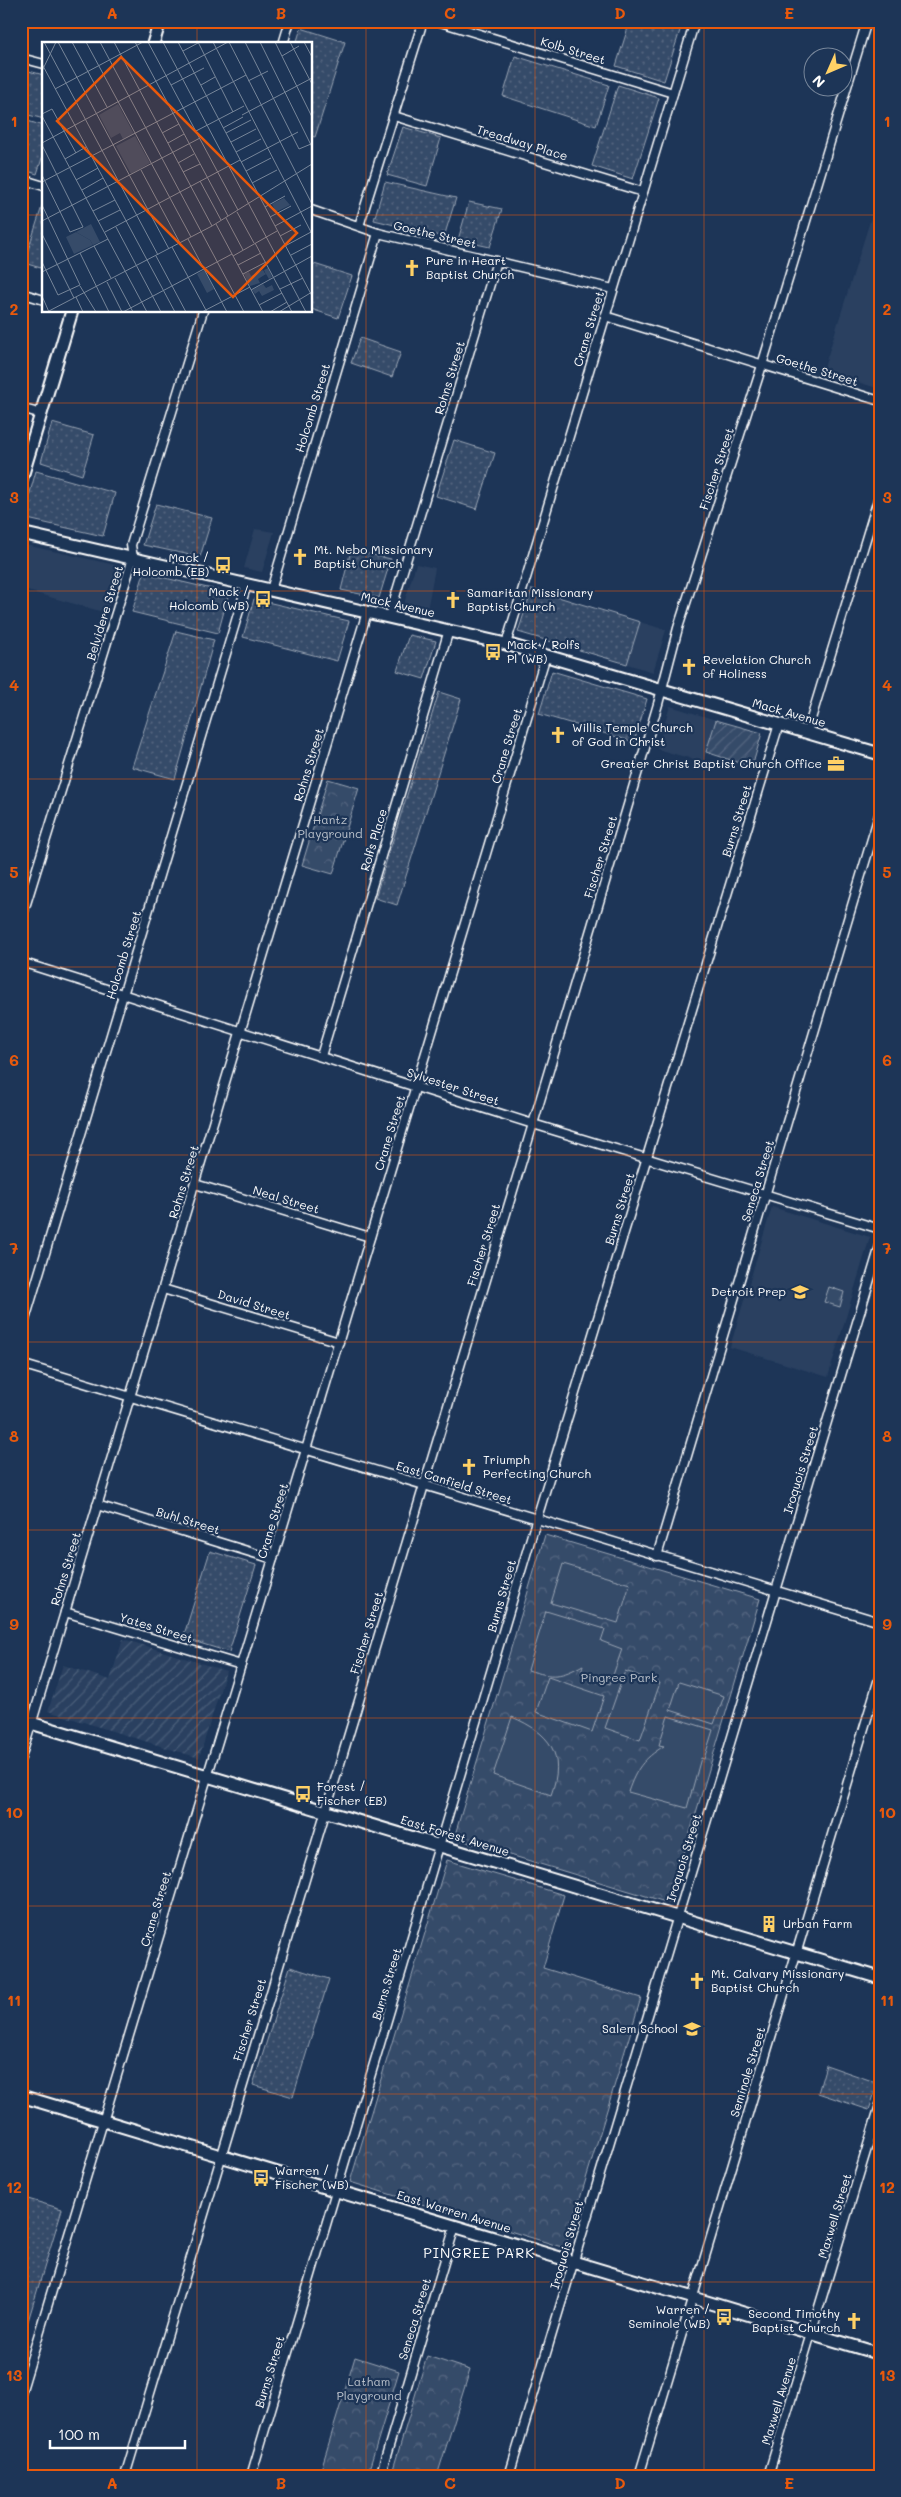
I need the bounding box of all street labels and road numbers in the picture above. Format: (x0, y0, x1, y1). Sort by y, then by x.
street label: Kolb Street (539, 33, 608, 68)
street label: Treadway Place (475, 121, 570, 163)
street label: Goethe Street (392, 217, 478, 251)
street label: Crane Street (569, 289, 607, 368)
street label: Rohns Street (430, 339, 468, 416)
street label: Goethe Street (774, 349, 860, 389)
street label: Holcomb Street (291, 361, 333, 454)
street label: Fischer Street (695, 426, 737, 512)
street label: Belvidere Street (82, 563, 126, 662)
street label: Mack Avenue (359, 588, 437, 620)
street label: Mack Avenue (751, 694, 828, 730)
street label: Crane Street (487, 706, 525, 785)
street label: Rohns Street (289, 726, 327, 803)
street label: Burns Street (717, 783, 755, 859)
street label: Rolfs Place (356, 807, 390, 873)
street label: Fischer Street (580, 813, 620, 900)
street label: Holcomb Street (102, 908, 144, 1001)
street label: Sylvester Street (405, 1064, 502, 1109)
street label: Crane Street (370, 1093, 408, 1172)
street label: Seneca Street (737, 1138, 777, 1224)
street label: Rohns Street (164, 1143, 202, 1220)
street label: Burns Street (600, 1171, 638, 1247)
street label: Neal Street (251, 1181, 322, 1217)
street label: Fischer Street (463, 1201, 503, 1288)
street label: David Street (216, 1285, 293, 1323)
street label: Iroquois Street (779, 1424, 821, 1516)
street label: East Canfield Street (394, 1457, 514, 1507)
street label: Crane Street (253, 1481, 291, 1560)
street label: Buhl Street (154, 1503, 222, 1537)
street label: Rohns Street (46, 1530, 84, 1607)
street label: Burns Street (483, 1558, 519, 1634)
street label: Fischer Street (346, 1589, 386, 1676)
street label: Yates Street (118, 1608, 195, 1646)
street label: East Forest Avenue (399, 1811, 512, 1859)
street label: Iroquois Street (662, 1812, 704, 1904)
street label: Crane Street (136, 1869, 174, 1948)
street label: Burns Street (367, 1946, 405, 2022)
street label: Fischer Street (229, 1976, 269, 2063)
street label: Seminole Street (726, 2025, 768, 2119)
street label: Maxwell Street (814, 2171, 855, 2260)
street label: East Warren Avenue (395, 2186, 513, 2236)
street label: Iroquois Street (546, 2199, 586, 2291)
street label: Seneca Street (394, 2276, 434, 2362)
street label: Burns Street (250, 2334, 288, 2410)
street label: Maxwell Avenue (757, 2355, 799, 2447)

